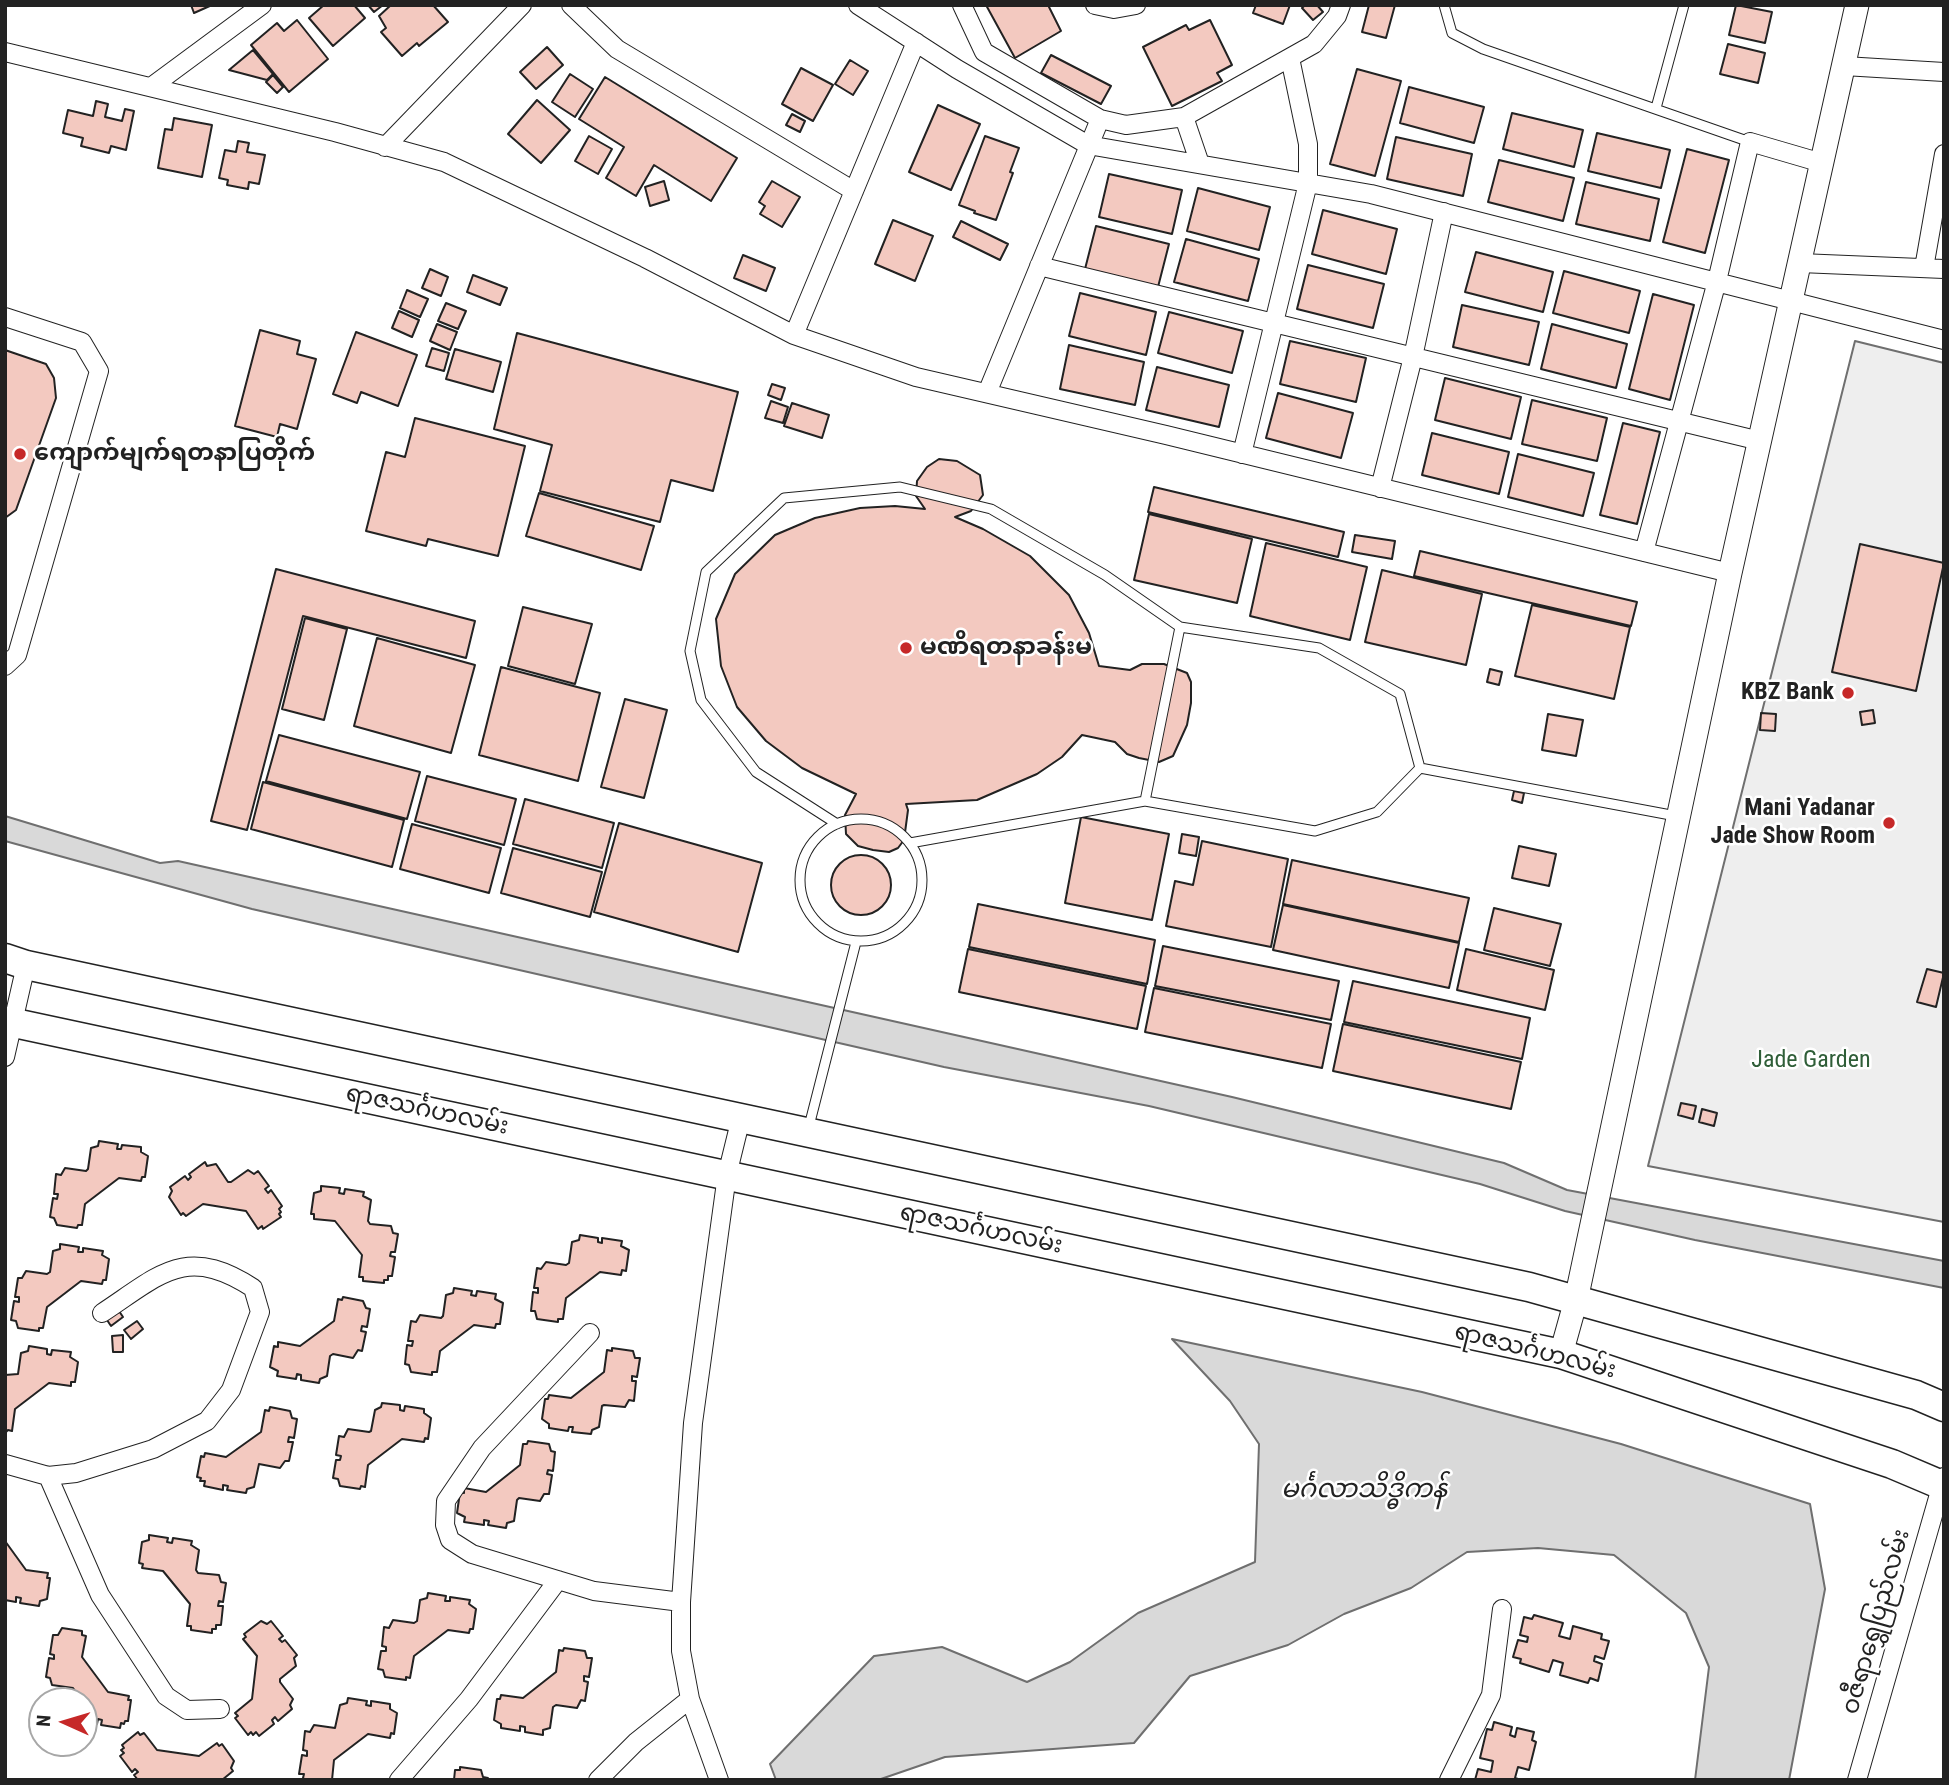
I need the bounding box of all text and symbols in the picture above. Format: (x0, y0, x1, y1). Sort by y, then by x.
place label: ကျောက်မျက်ရတနာပြတိုက် (34, 440, 315, 468)
marker: ကျောက်မျက်ရတနာပြတိုက် (12, 446, 28, 462)
place label: မဏိရတနာခန်းမ (920, 634, 1092, 662)
marker: မဏိရတနာခန်းမ (898, 640, 914, 656)
place label: KBZ Bank (1741, 679, 1834, 707)
marker: KBZ Bank (1840, 685, 1856, 701)
place label: Mani Yadanar Jade Show Room (1711, 795, 1875, 851)
marker: Mani Yadanar Jade Show Room (1881, 815, 1897, 831)
park label: Jade Garden (1751, 1047, 1871, 1075)
street label: ရာဇသင်္ဂဟလမ်း (343, 1080, 511, 1142)
street label: ရာဇသင်္ဂဟလမ်း (897, 1199, 1065, 1261)
street label: ရာဇသင်္ဂဟလမ်း (1451, 1318, 1619, 1386)
water label: မင်္ဂလာသိဒ္ဓိကန် (1281, 1474, 1447, 1506)
street label: ဝဇီရာရွှေပြည်လမ်း (1837, 1526, 1917, 1718)
north arrow (28, 1687, 98, 1757)
text: N (32, 1714, 55, 1727)

